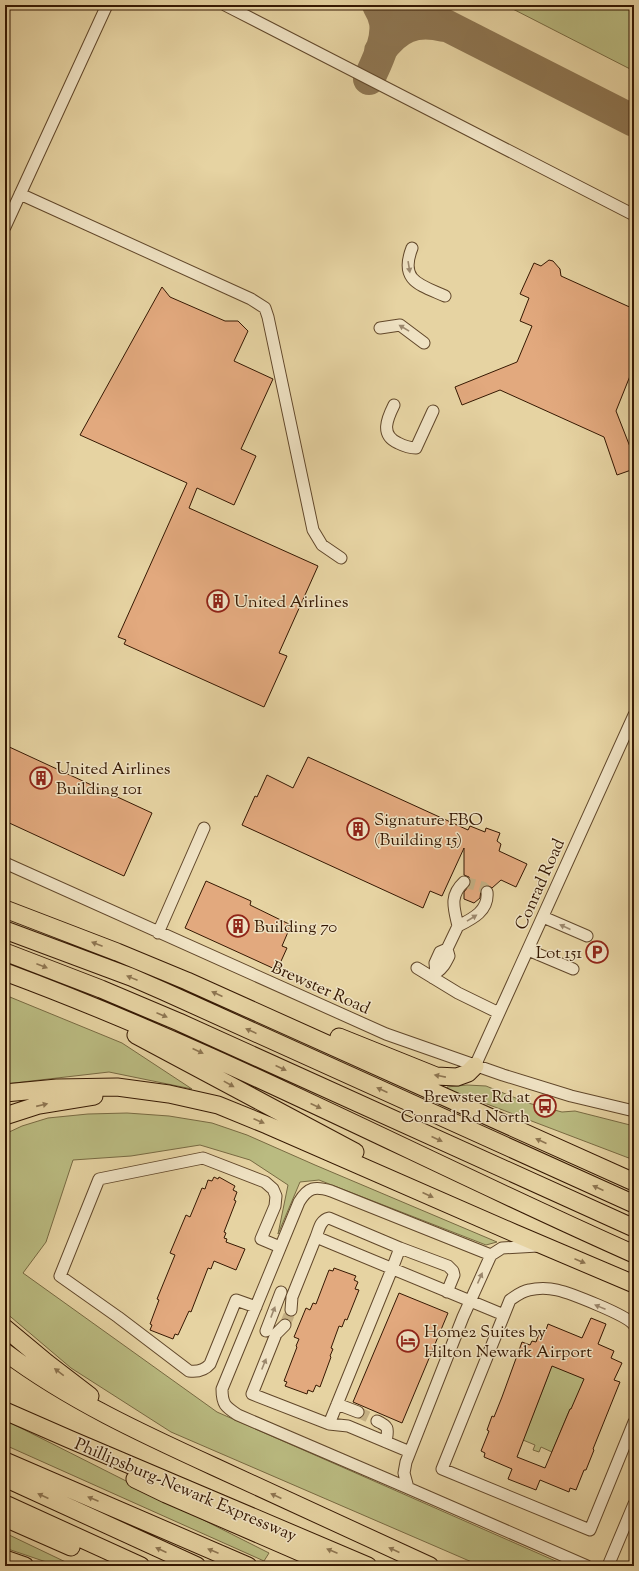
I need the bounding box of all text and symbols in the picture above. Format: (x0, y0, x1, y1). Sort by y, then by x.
one-way arrow (406, 261, 412, 274)
one-way arrow (398, 325, 410, 332)
building icon: United Airlines (205, 588, 231, 614)
place label: United Airlines (234, 591, 349, 615)
place label: United Airlines Building 101 (56, 758, 171, 802)
building icon: United Airlines Building 101 (28, 765, 54, 791)
place label: Signature FBO (Building 15) (374, 809, 483, 853)
building icon: Signature FBO (Building 15) (345, 816, 371, 842)
street label: Conrad Road (510, 835, 572, 934)
building icon: Building 70 (225, 913, 251, 939)
one-way arrow (466, 915, 477, 922)
place label: Building 70 (254, 916, 337, 940)
one-way arrow (559, 924, 571, 930)
parking icon: Lot 151 (584, 939, 610, 965)
one-way arrow (90, 940, 102, 946)
place label: Lot 151 (536, 942, 582, 966)
street label: Brewster Road (267, 956, 374, 1022)
one-way arrow (36, 963, 48, 969)
one-way arrow (127, 975, 138, 981)
one-way arrow (210, 991, 222, 997)
one-way arrow (157, 1012, 169, 1018)
one-way arrow (246, 1028, 257, 1034)
one-way arrow (193, 1048, 204, 1054)
one-way arrow (275, 1065, 286, 1071)
one-way arrow (434, 1073, 446, 1079)
one-way arrow (223, 1081, 234, 1088)
place label: Brewster Rd at Conrad Rd North (401, 1086, 530, 1130)
one-way arrow (377, 1087, 388, 1093)
bus stop icon: Brewster Rd at Conrad Rd North (532, 1093, 558, 1119)
one-way arrow (36, 1101, 48, 1107)
one-way arrow (310, 1103, 322, 1109)
one-way arrow (253, 1118, 265, 1124)
one-way arrow (432, 1136, 443, 1142)
one-way arrow (536, 1138, 547, 1144)
one-way arrow (593, 1185, 604, 1191)
one-way arrow (422, 1193, 434, 1199)
one-way arrow (575, 1258, 586, 1264)
one-way arrow (477, 1272, 484, 1284)
one-way arrow (594, 1303, 606, 1309)
one-way arrow (271, 1305, 277, 1317)
place label: Home2 Suites by Hilton Newark Airport (424, 1321, 592, 1365)
hotel icon: Home2 Suites by Hilton Newark Airport (395, 1328, 421, 1354)
one-way arrow (262, 1358, 268, 1370)
one-way arrow (54, 1368, 65, 1377)
street label: Phillipsburg-Newark Expressway (70, 1433, 301, 1549)
one-way arrow (37, 1493, 49, 1499)
one-way arrow (271, 1493, 282, 1499)
one-way arrow (87, 1496, 99, 1502)
one-way arrow (156, 1547, 167, 1553)
one-way arrow (206, 1547, 218, 1553)
one-way arrow (389, 1547, 400, 1553)
one-way arrow (326, 1548, 337, 1554)

